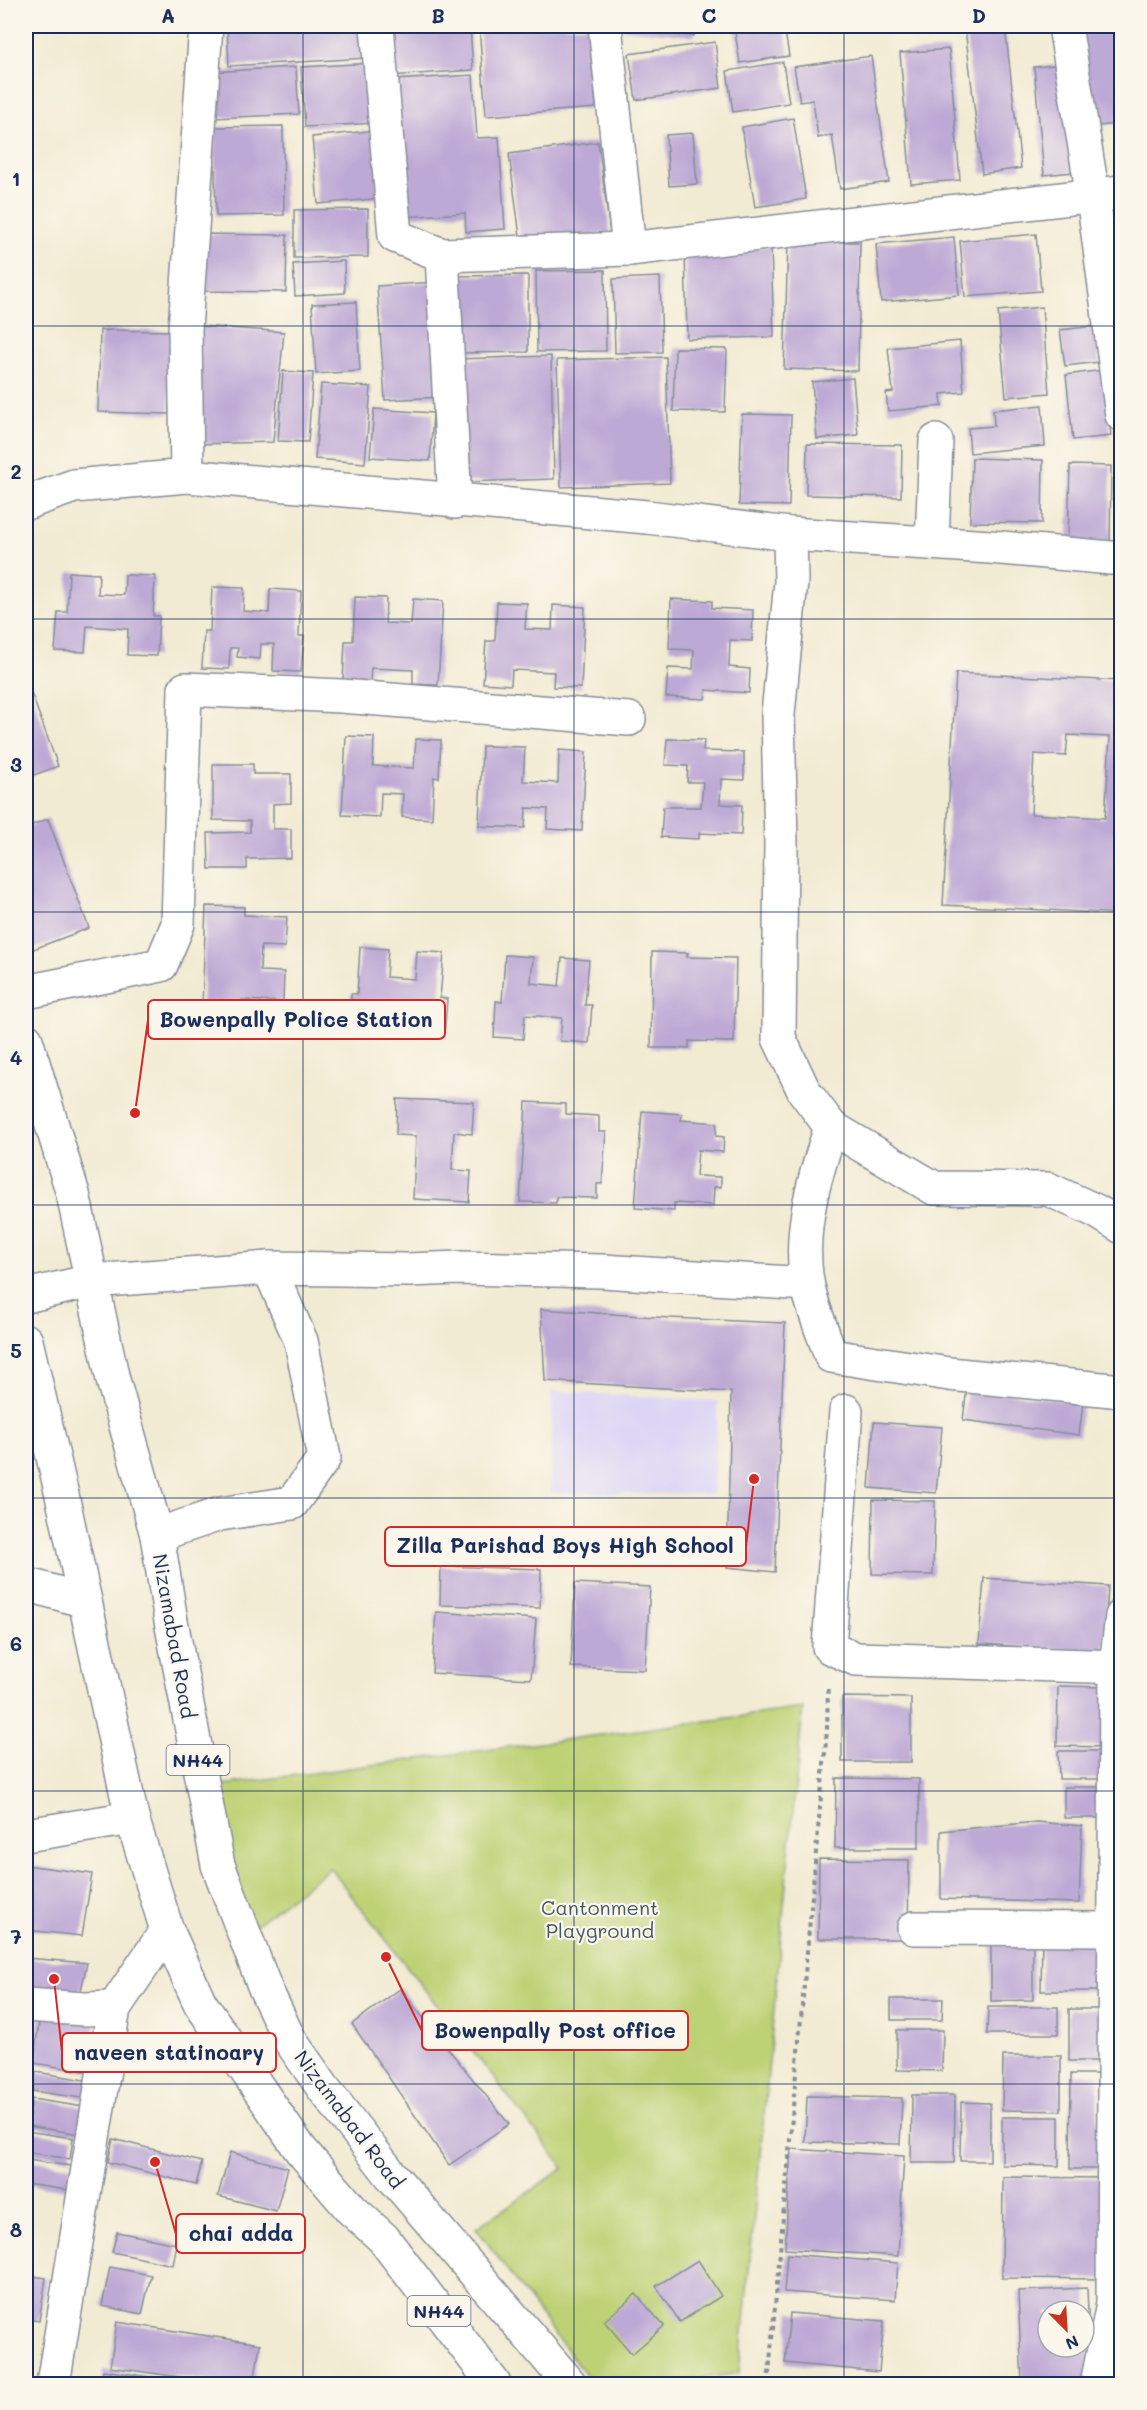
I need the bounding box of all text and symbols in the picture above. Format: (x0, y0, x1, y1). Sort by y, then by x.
text: A (161, 2, 175, 28)
text: B (431, 2, 445, 28)
text: C (702, 2, 717, 28)
text: D (972, 2, 986, 28)
text: 1 (12, 165, 20, 191)
text: 2 (10, 458, 22, 484)
text: 3 (10, 751, 22, 777)
callout: Bowenpally Police Station (148, 1000, 445, 1039)
text: Bowenpally Police Station (159, 1005, 433, 1033)
text: 4 (10, 1044, 23, 1070)
text: 5 (10, 1337, 22, 1363)
callout: Zilla Parishad Boys High School (385, 1527, 746, 1566)
text: Zilla Parishad Boys High School (396, 1531, 734, 1559)
street label: Nizamabad Road (148, 1552, 202, 1720)
text: 6 (10, 1630, 22, 1656)
road number: NH44 (166, 1745, 230, 1775)
park label: Cantonment Playground (541, 1894, 659, 1943)
text: 7 (10, 1923, 22, 1949)
callout: Bowenpally Post office (422, 2011, 688, 2050)
text: Bowenpally Post office (434, 2016, 676, 2044)
callout: naveen statinoary (62, 2033, 276, 2072)
text: naveen statinoary (74, 2038, 264, 2066)
street label: Nizamabad Road (289, 2045, 411, 2193)
callout: chai adda (176, 2214, 305, 2253)
text: 8 (10, 2216, 22, 2242)
text: chai adda (189, 2219, 293, 2246)
road number: NH44 (408, 2296, 470, 2326)
north arrow (1036, 2299, 1096, 2359)
text: N (1062, 2331, 1082, 2355)

